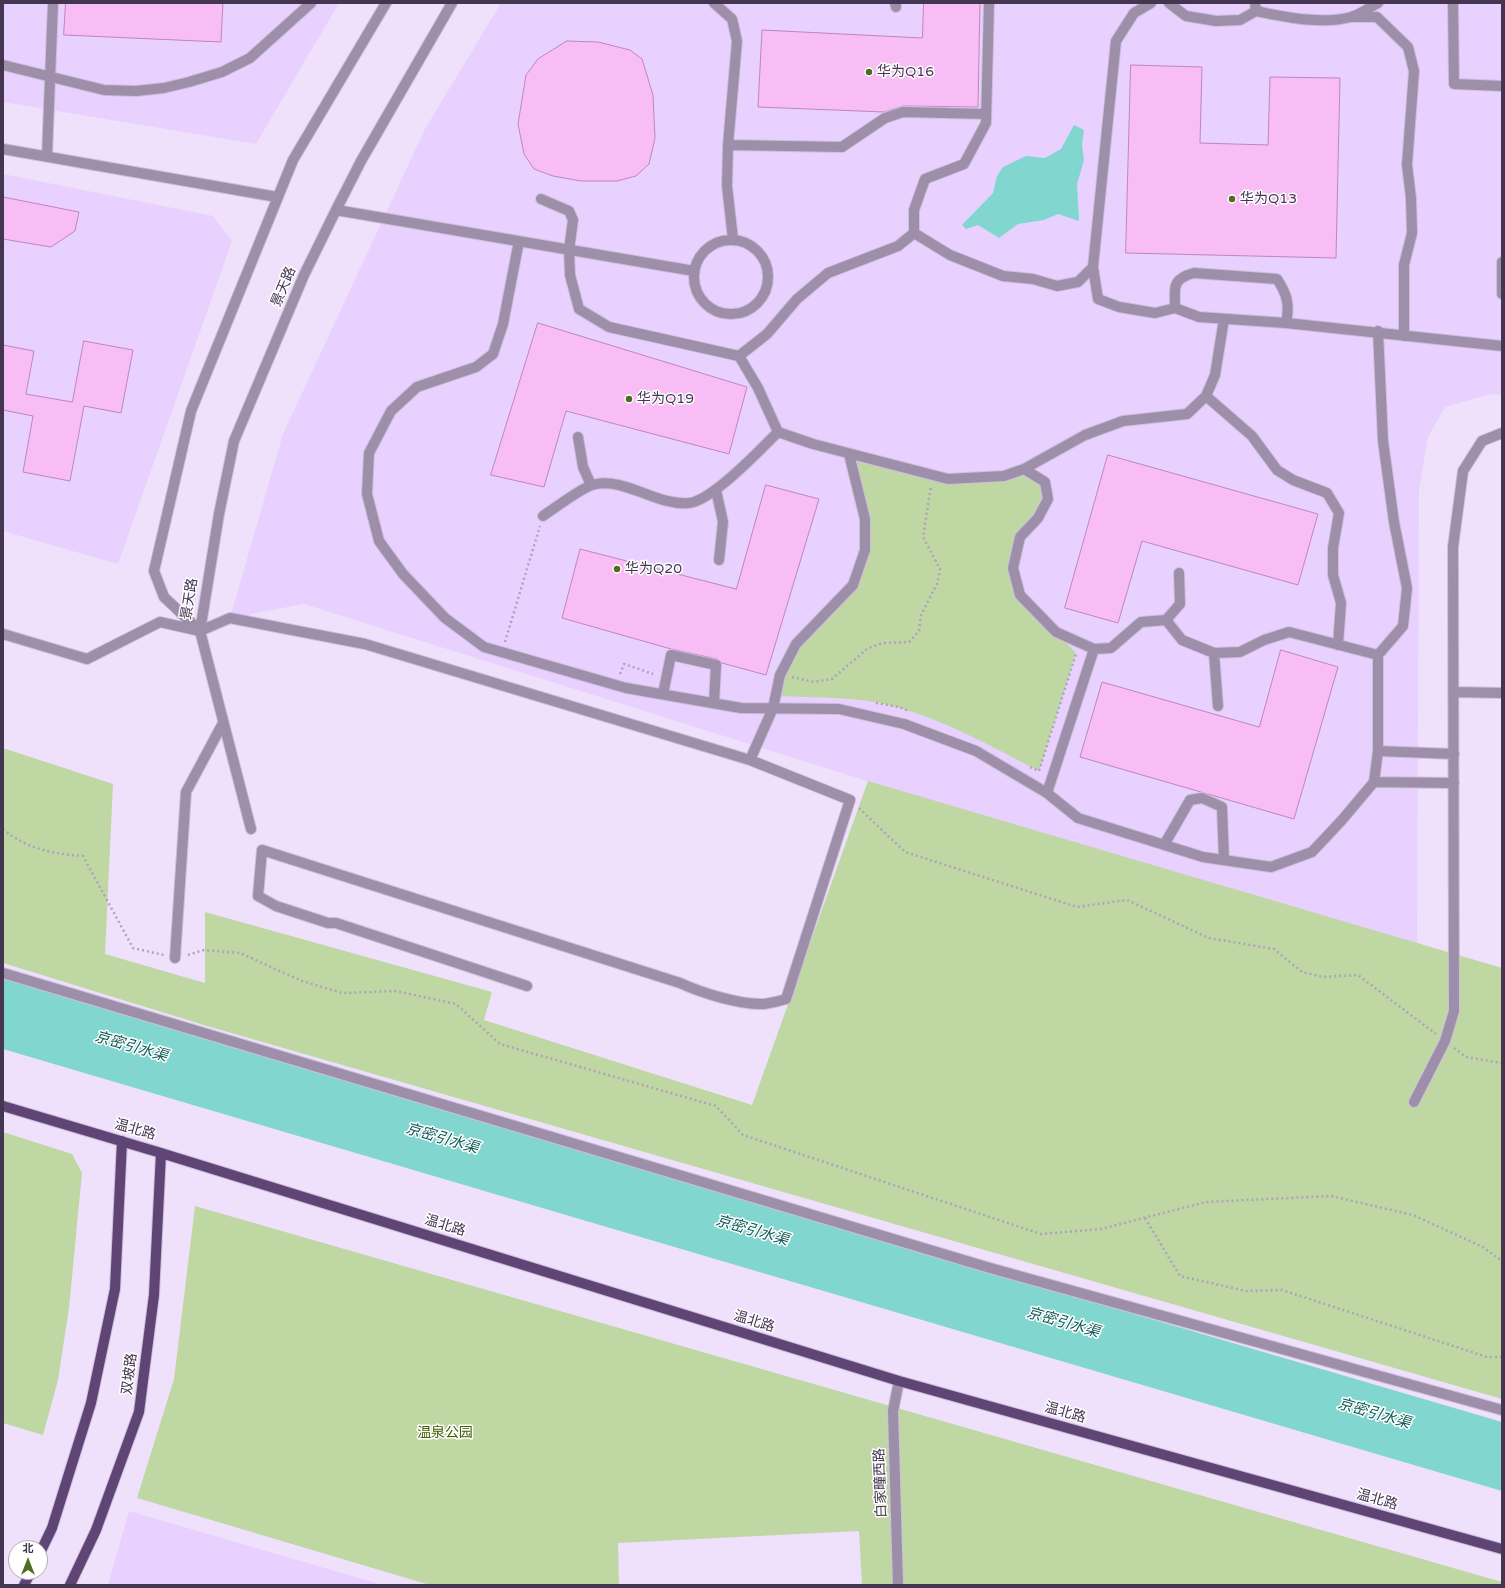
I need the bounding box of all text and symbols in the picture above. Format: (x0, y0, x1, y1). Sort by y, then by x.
place label: 华为Q16 (877, 64, 934, 80)
marker: 华为Q16 (864, 67, 874, 77)
place label: 华为Q13 (1240, 191, 1297, 207)
marker: 华为Q13 (1227, 194, 1237, 204)
street label: 景天路 (268, 264, 300, 310)
place label: 华为Q19 (637, 391, 694, 407)
marker: 华为Q19 (624, 394, 634, 404)
place label: 华为Q20 (625, 561, 682, 577)
marker: 华为Q20 (612, 564, 622, 574)
street label: 景天路 (178, 577, 202, 621)
water label: 京密引水渠 (92, 1028, 170, 1066)
street label: 温北路 (112, 1116, 158, 1144)
water label: 京密引水渠 (403, 1120, 481, 1158)
street label: 温北路 (422, 1212, 468, 1240)
water label: 京密引水渠 (713, 1212, 791, 1250)
water label: 京密引水渠 (1024, 1304, 1102, 1342)
street label: 温北路 (731, 1308, 777, 1336)
street label: 双坡路 (119, 1352, 141, 1396)
water label: 京密引水渠 (1335, 1395, 1413, 1433)
street label: 温北路 (1042, 1399, 1088, 1427)
park label: 温泉公园 (417, 1425, 473, 1441)
street label: 白家疃西路 (871, 1448, 891, 1518)
street label: 温北路 (1354, 1486, 1400, 1514)
north arrow (8, 1540, 48, 1580)
text: 北 (23, 1542, 34, 1555)

